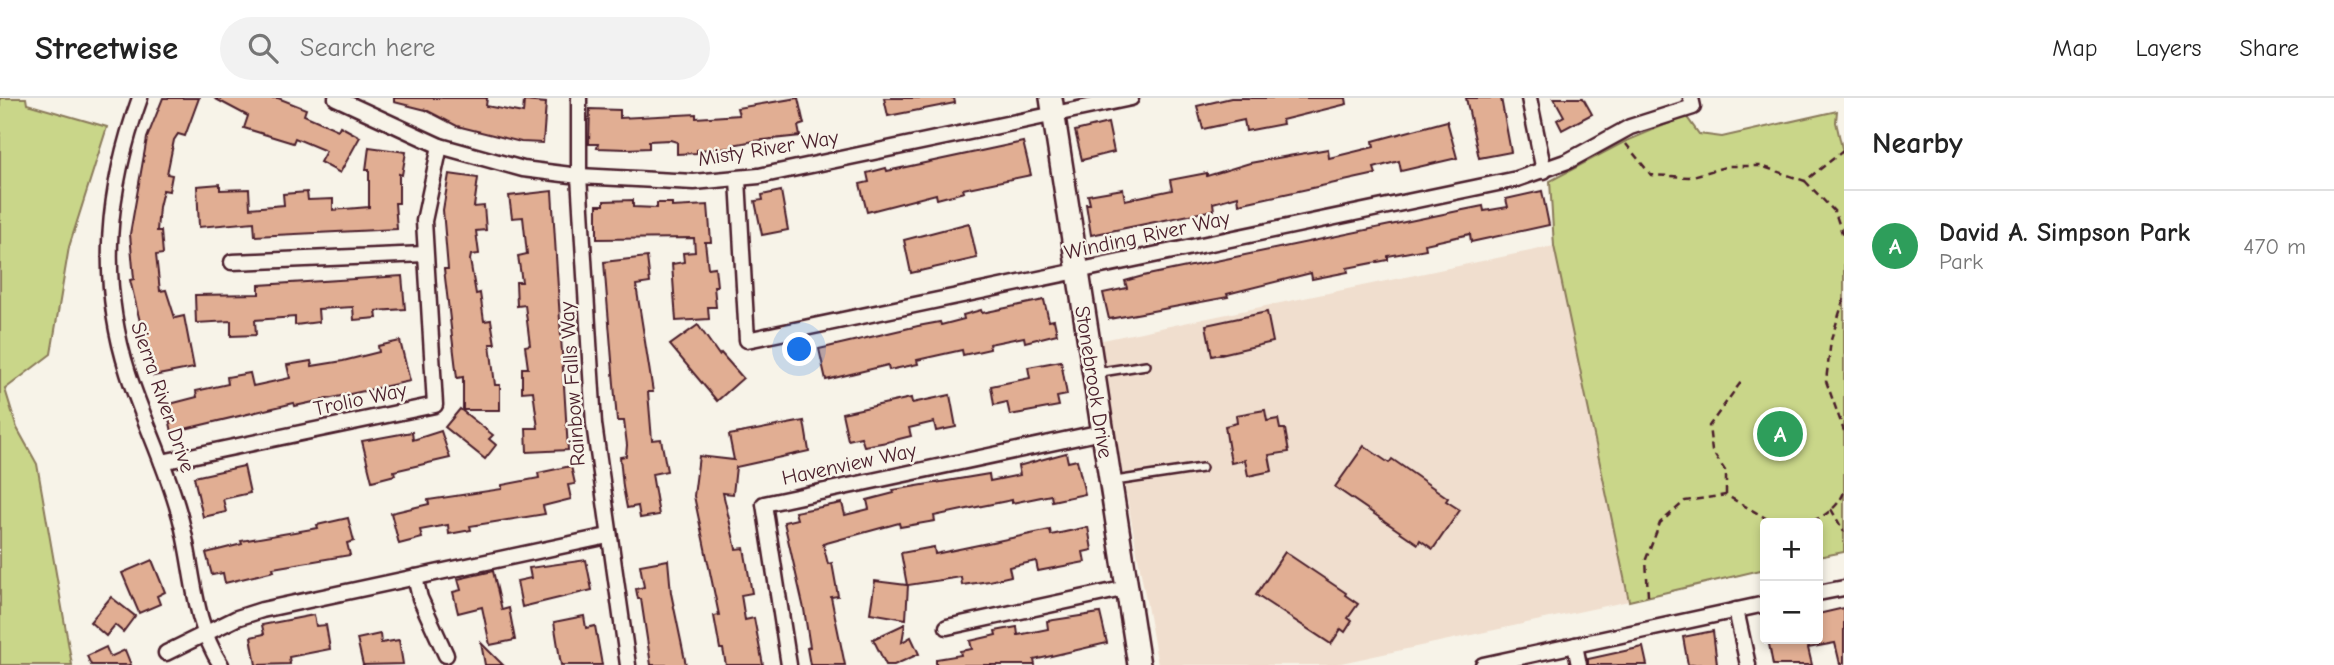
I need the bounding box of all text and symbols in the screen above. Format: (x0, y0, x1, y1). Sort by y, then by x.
search box (220, 17, 710, 80)
text: Streetwise (35, 29, 178, 67)
icon: search (244, 29, 282, 67)
text: Search here (300, 33, 435, 63)
text: Map (2052, 34, 2098, 62)
text: Layers (2136, 34, 2201, 62)
text: Share (2239, 34, 2299, 62)
street label: Misty River Way (696, 125, 841, 171)
text: Nearby (1872, 126, 1963, 161)
street label: Winding River Way (1062, 206, 1233, 264)
text: David A. Simpson Park (1939, 218, 2190, 248)
text: A (1889, 233, 1901, 260)
text: 470 m (2243, 233, 2306, 260)
text: Park (1939, 248, 1983, 275)
street label: Rainbow Falls Way (554, 300, 590, 467)
street label: Stonebrook Drive (1070, 304, 1118, 460)
street label: Sierra River Drive (126, 319, 200, 475)
your location (782, 332, 816, 366)
street label: Trolio Way (311, 377, 409, 421)
pin: A (1757, 408, 1803, 460)
street label: Havenview Way (779, 438, 919, 490)
map controls (1760, 518, 1823, 644)
button: + (1760, 518, 1823, 581)
button: − (1760, 581, 1823, 644)

